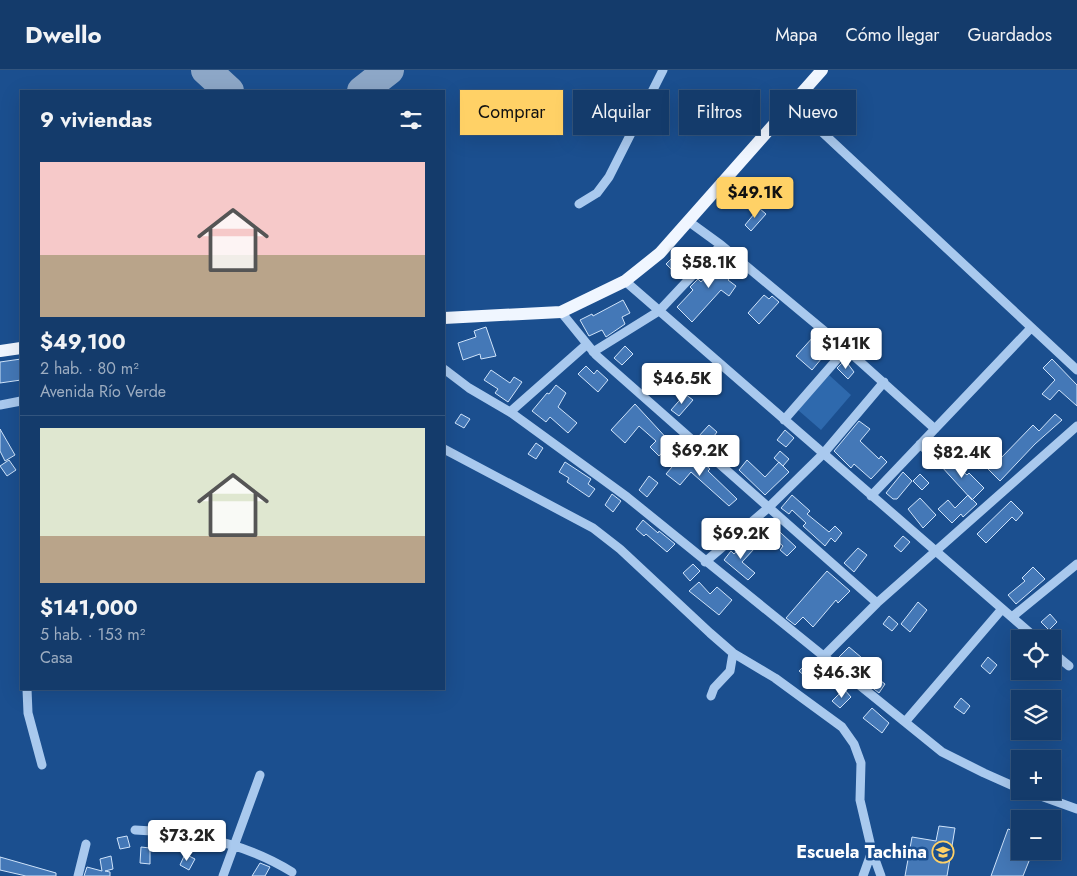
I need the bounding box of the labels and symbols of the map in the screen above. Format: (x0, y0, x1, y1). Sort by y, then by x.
pin: $49.1K (714, 176, 796, 219)
pin: $58.1K (668, 246, 750, 289)
pin: $141K (811, 328, 881, 370)
pin: $46.5K (641, 362, 723, 405)
pin: $69.2K (659, 434, 741, 477)
pin: $82.4K (921, 436, 1003, 479)
pin: $69.2K (700, 518, 782, 560)
pin: $46.3K (801, 656, 883, 699)
pin: $73.2K (146, 820, 228, 862)
place label: Escuela Tachina (796, 839, 927, 865)
school or university icon: Escuela Tachina (931, 840, 955, 864)

